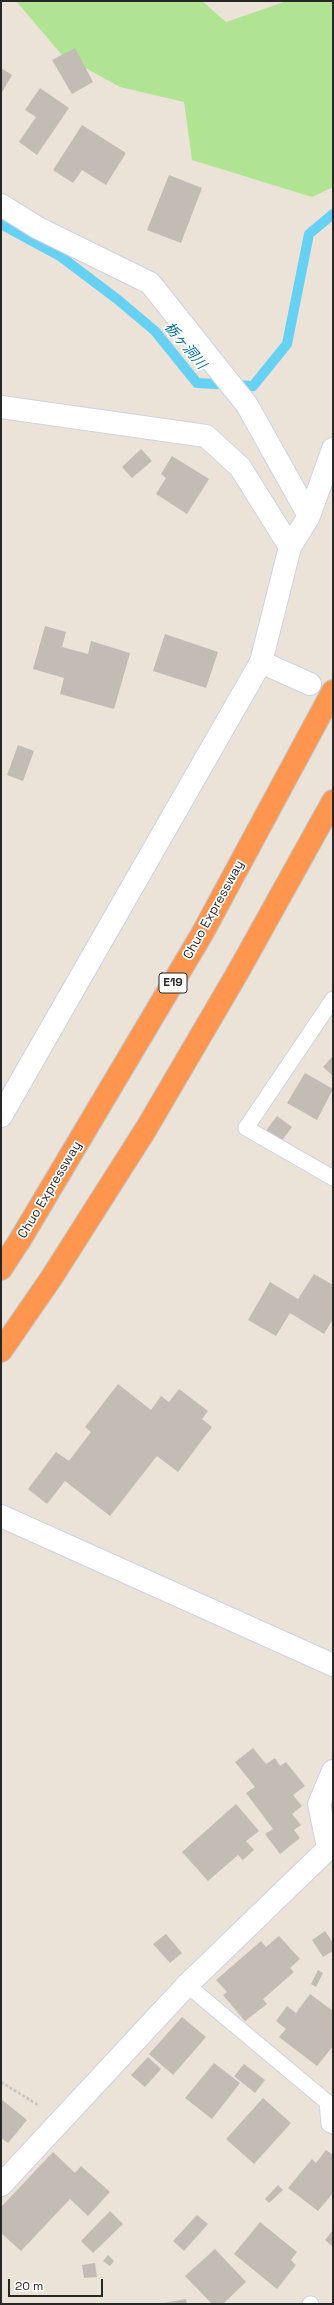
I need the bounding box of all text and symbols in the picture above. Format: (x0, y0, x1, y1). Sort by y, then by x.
water label: 栃ヶ洞川 (161, 319, 209, 373)
street label: Chuo Expressway (180, 858, 248, 962)
road number: E19 (159, 973, 187, 993)
street label: Chuo Expressway (15, 1139, 85, 1241)
scale bar (10, 2271, 105, 2297)
text: 20 m (15, 2278, 43, 2294)

